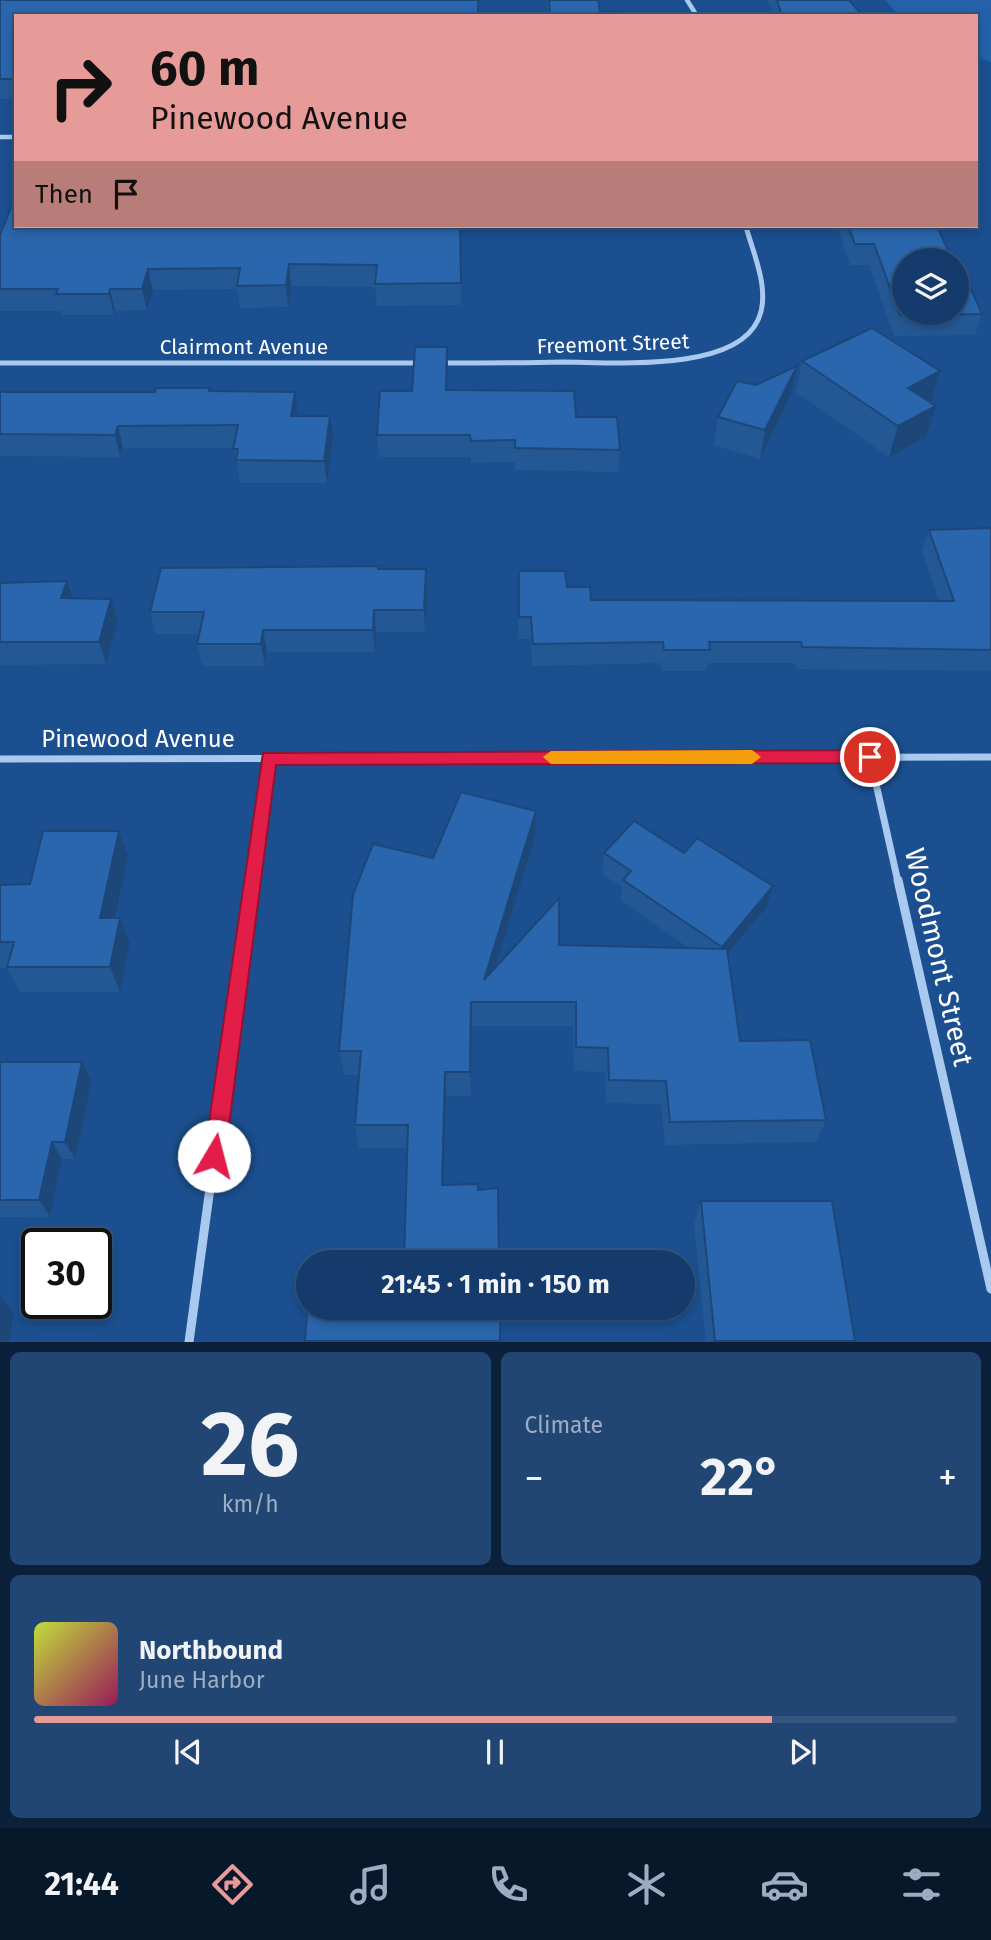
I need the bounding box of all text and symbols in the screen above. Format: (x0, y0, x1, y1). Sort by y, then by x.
text: 60 m (150, 39, 259, 98)
icon: right (35, 42, 126, 133)
text: Pinewood Avenue (150, 99, 408, 137)
icon: arrive (107, 175, 145, 213)
text: Then (35, 179, 93, 210)
map controls (892, 248, 969, 325)
button: layers (892, 248, 969, 325)
street label: Freemont Street (536, 328, 690, 360)
street label: Clairmont Avenue (160, 334, 328, 360)
street label: Pinewood Avenue (41, 725, 235, 753)
pin (840, 727, 900, 787)
icon: arrive (851, 738, 889, 776)
street label: Woodmont Street (898, 845, 980, 1070)
position arrow (177, 1119, 251, 1193)
speed limit sign: 30 (21, 1228, 112, 1319)
text: 21:45 · 1 min · 150 m (381, 1269, 610, 1300)
text: 26 (201, 1390, 299, 1499)
text: Climate (525, 1411, 603, 1439)
text: 22° (700, 1446, 781, 1509)
text: − (525, 1455, 544, 1501)
text: + (938, 1455, 957, 1501)
text: km/h (222, 1490, 279, 1518)
text: Northbound (139, 1635, 283, 1666)
text: June Harbor (139, 1666, 265, 1694)
icon: previous (169, 1733, 207, 1771)
icon: pause (476, 1733, 514, 1771)
icon: next (784, 1733, 822, 1771)
icon: directions (208, 1860, 257, 1909)
icon: music (346, 1860, 395, 1909)
icon: phone (484, 1860, 533, 1909)
icon: climate (622, 1860, 671, 1909)
icon: car (760, 1860, 809, 1909)
icon: filters (897, 1860, 946, 1909)
text: 21:44 (44, 1865, 119, 1903)

